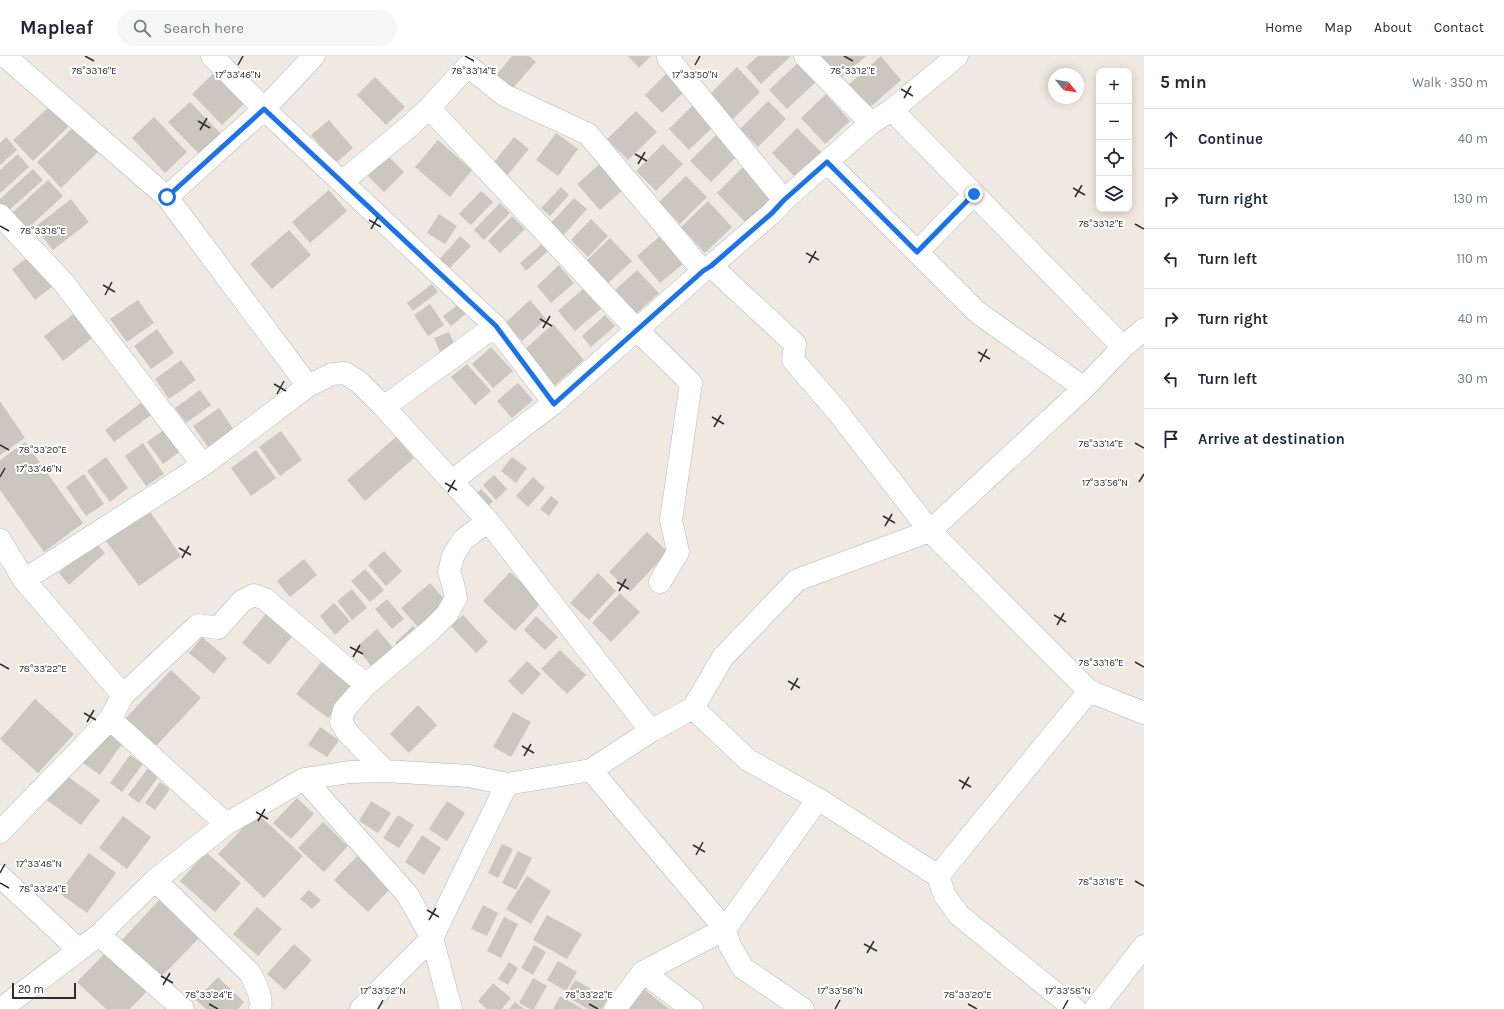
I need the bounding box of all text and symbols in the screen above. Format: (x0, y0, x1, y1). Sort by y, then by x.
search box (117, 10, 397, 46)
text: Mapleaf (20, 17, 93, 39)
icon: search (131, 17, 153, 39)
text: Search here (163, 19, 244, 37)
text: Home (1265, 19, 1302, 36)
text: Map (1324, 19, 1352, 36)
text: About (1374, 19, 1412, 36)
text: Contact (1434, 19, 1484, 36)
text: 78°33'16"E (71, 65, 117, 77)
text: 78°33'14"E (452, 65, 496, 77)
text: 78°33'12"E (830, 65, 876, 77)
north arrow (1048, 68, 1084, 104)
map controls (1096, 68, 1132, 212)
button: + (1096, 68, 1132, 104)
text: 17°33'46"N (215, 69, 261, 81)
text: 17°33'50"N (672, 69, 718, 81)
text: 5 min (1160, 72, 1207, 92)
text: Walk · 350 m (1412, 75, 1488, 90)
button: − (1096, 104, 1132, 140)
icon: ahead (1160, 128, 1182, 150)
text: Continue (1198, 130, 1263, 148)
text: 40 m (1458, 131, 1488, 146)
button: locate (1096, 140, 1132, 176)
button: layers (1096, 176, 1132, 212)
route end (965, 185, 983, 203)
route start (158, 188, 176, 206)
icon: right (1160, 188, 1182, 210)
text: Turn right (1198, 190, 1268, 208)
text: 130 m (1453, 191, 1488, 206)
text: 78°33'12"E (1078, 218, 1124, 230)
text: 78°33'18"E (20, 225, 66, 237)
icon: left (1160, 248, 1182, 270)
text: Turn left (1198, 250, 1257, 268)
text: 110 m (1456, 251, 1488, 266)
icon: right (1160, 308, 1182, 330)
text: Turn right (1198, 310, 1268, 328)
text: 40 m (1458, 311, 1488, 326)
icon: left (1160, 368, 1182, 390)
text: Turn left (1198, 370, 1257, 388)
text: 30 m (1457, 371, 1488, 386)
icon: arrive (1160, 428, 1182, 450)
text: Arrive at destination (1198, 430, 1345, 448)
text: 78°33'14"E (1079, 438, 1123, 450)
text: 78°33'20"E (19, 444, 67, 456)
text: 17°33'46"N (16, 463, 62, 475)
text: 17°33'56"N (1082, 477, 1128, 489)
text: 78°33'16"E (1078, 657, 1124, 669)
text: 78°33'22"E (19, 663, 67, 675)
text: 17°33'48"N (16, 858, 62, 870)
text: 78°33'18"E (1078, 876, 1124, 888)
text: 78°33'24"E (19, 883, 67, 895)
scale bar (12, 981, 76, 1000)
text: 20 m (18, 983, 44, 996)
text: 17°33'52"N (360, 985, 406, 997)
text: 17°33'56"N (817, 985, 863, 997)
text: 17°33'58"N (1045, 985, 1091, 997)
text: 78°33'24"E (185, 989, 233, 1001)
text: 78°33'22"E (565, 989, 613, 1001)
text: 78°33'20"E (944, 989, 992, 1001)

